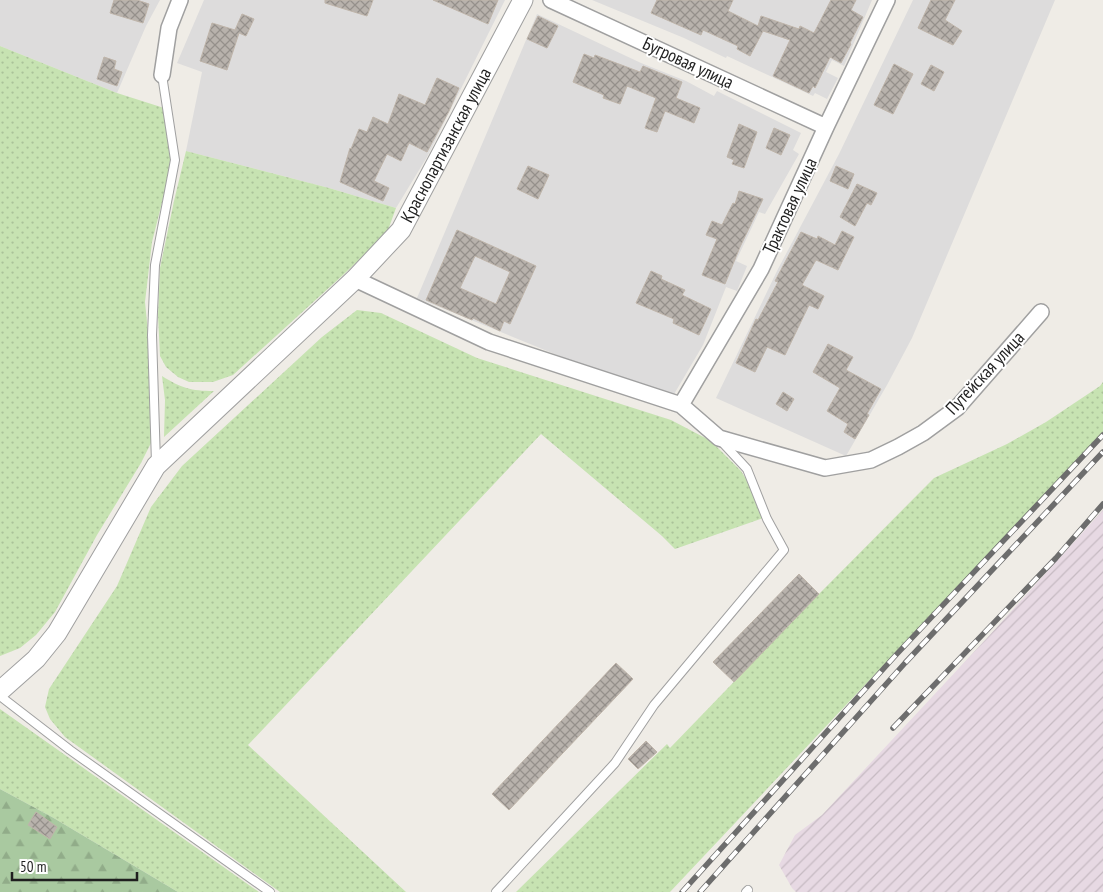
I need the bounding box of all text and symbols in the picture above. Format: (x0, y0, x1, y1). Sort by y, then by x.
street label: Бугровая улица (639, 31, 737, 94)
street label: Краснопартизанская улица (395, 64, 496, 226)
street label: Трактовая улица (757, 154, 822, 258)
street label: Путейская улица (940, 326, 1029, 419)
scale bar (12, 850, 138, 882)
text: 50 m (20, 857, 46, 876)

